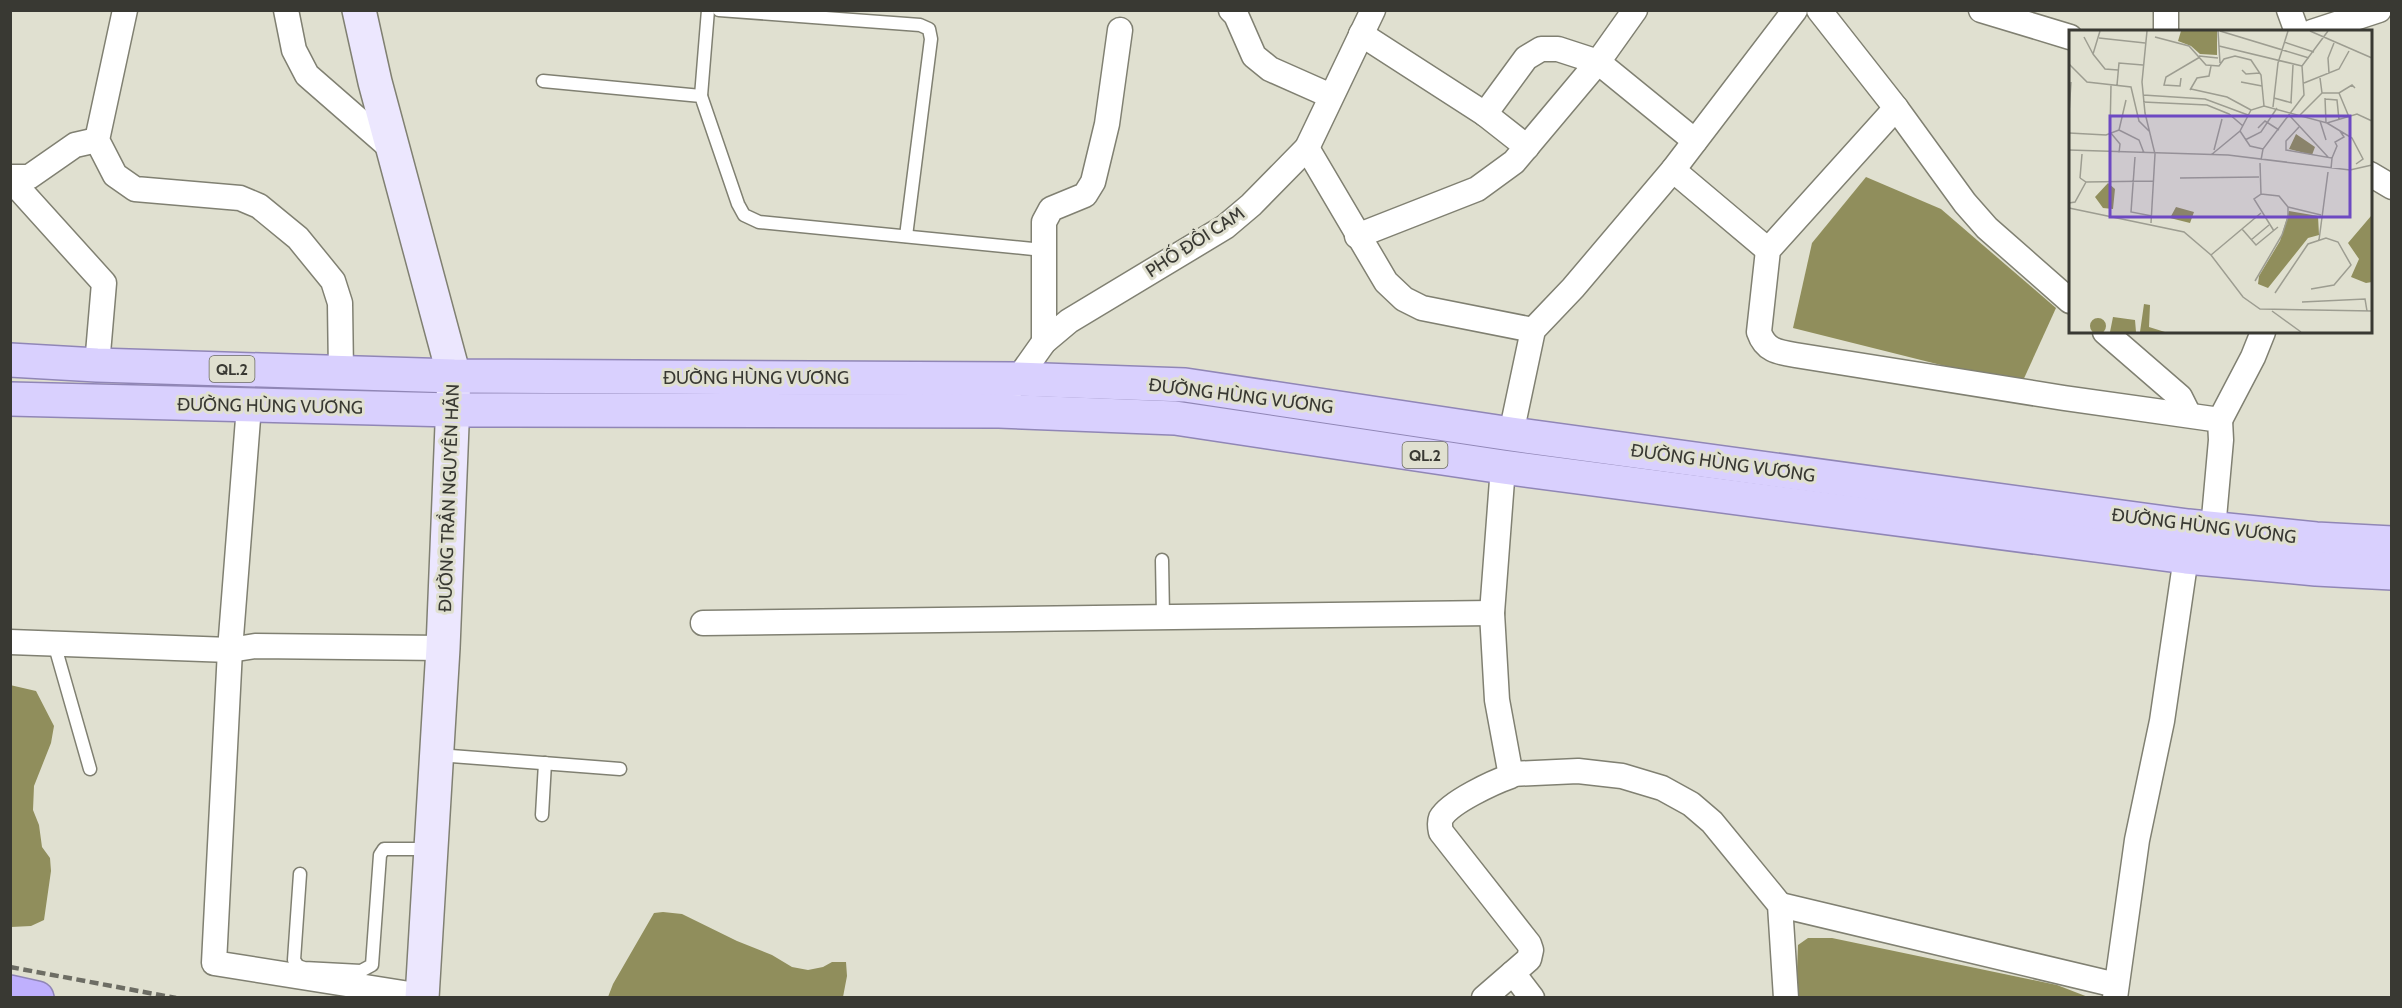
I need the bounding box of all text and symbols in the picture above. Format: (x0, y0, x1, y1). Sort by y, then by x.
inset map (2069, 30, 2372, 333)
street label: PHỐ ĐỒI CAM (1140, 200, 1249, 282)
road number: QL.2 (210, 356, 254, 382)
street label: ĐƯỜNG HÙNG VƯƠNG (663, 367, 849, 389)
street label: ĐƯỜNG HÙNG VƯƠNG (1147, 374, 1335, 418)
street label: ĐƯỜNG TRẦN NGUYÊN HÃN (432, 383, 464, 612)
street label: ĐƯỜNG HÙNG VƯƠNG (177, 393, 363, 419)
street label: ĐƯỜNG HÙNG VƯƠNG (1629, 439, 1817, 487)
road number: QL.2 (1402, 442, 1448, 468)
street label: ĐƯỜNG HÙNG VƯƠNG (2110, 504, 2298, 548)

